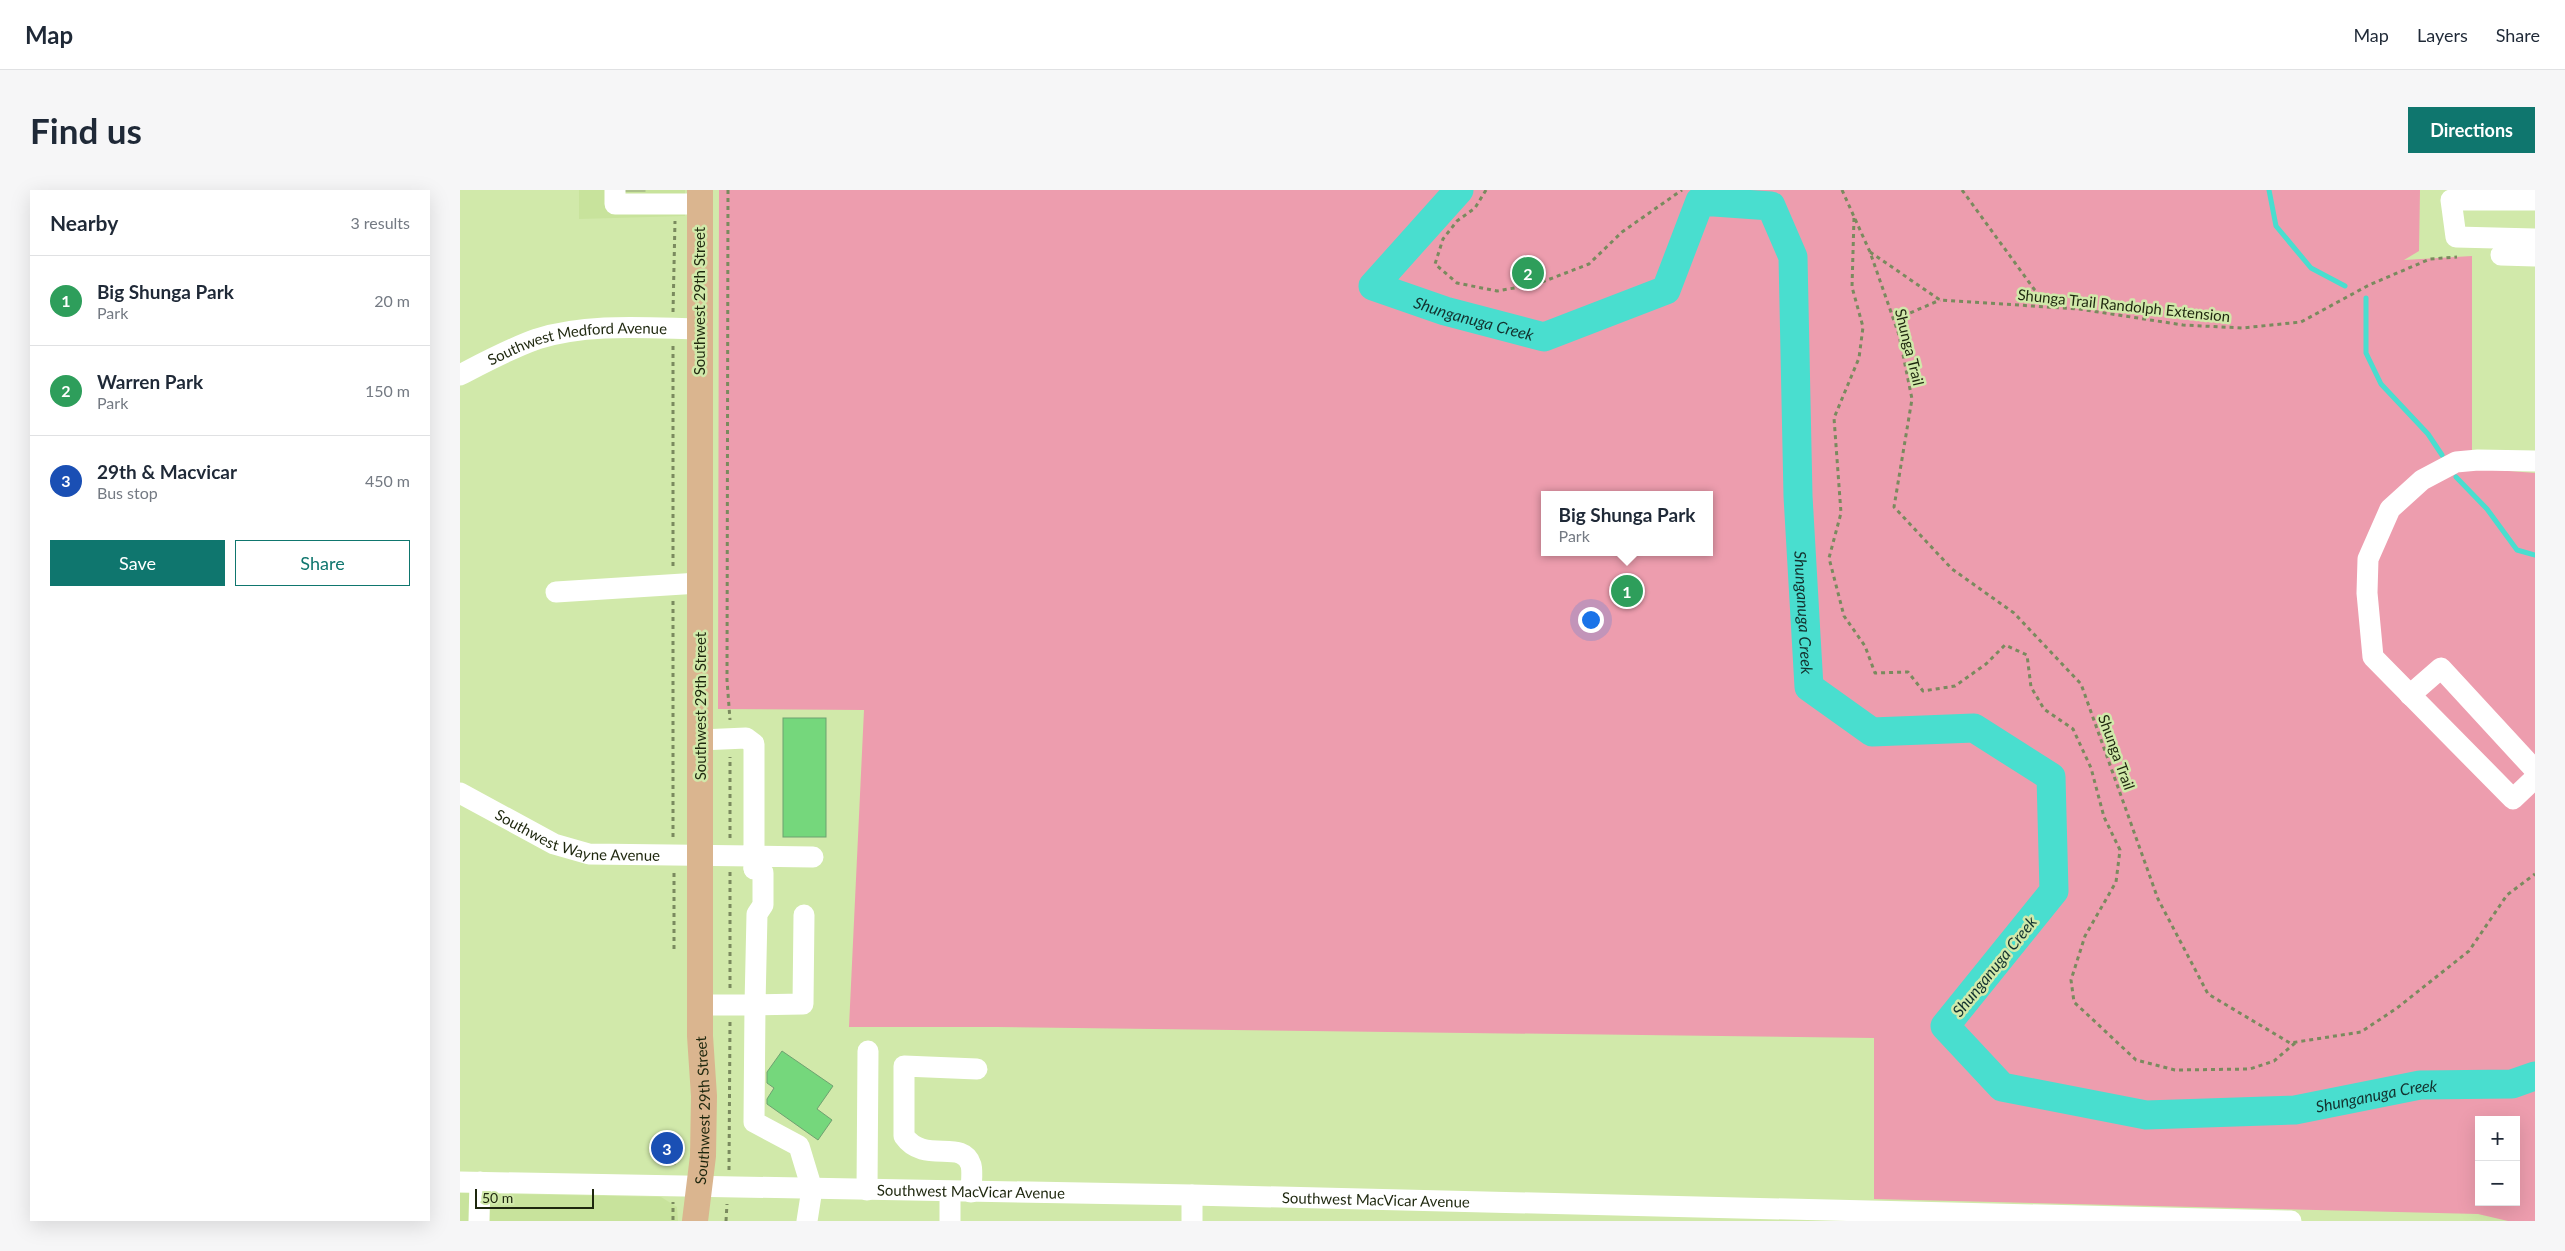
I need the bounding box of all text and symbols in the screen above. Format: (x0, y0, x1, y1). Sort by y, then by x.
text: Map (25, 20, 73, 49)
text: Map (2353, 24, 2389, 46)
text: Layers (2417, 24, 2468, 46)
text: Share (2496, 24, 2540, 46)
button: Directions (2408, 107, 2535, 153)
text: Find us (30, 109, 142, 151)
text: Nearby (50, 210, 118, 235)
text: 3 results (350, 213, 410, 232)
street label: Southwest 29th Street (690, 226, 708, 375)
pin: 2 (1512, 254, 1544, 292)
text: Big Shunga Park (97, 280, 234, 303)
street label: Shunga Trail Randolph Extension (2017, 285, 2231, 325)
text: 1 (61, 291, 71, 310)
text: 20 m (374, 291, 410, 310)
water label: Shunganuga Creek (1412, 292, 1536, 344)
text: Park (97, 303, 128, 322)
street label: Shunga Trail (1892, 307, 1928, 387)
street label: Southwest Medford Avenue (484, 318, 667, 368)
text: Warren Park (97, 370, 203, 393)
text: 2 (61, 381, 71, 400)
text: 150 m (365, 381, 410, 400)
text: Park (97, 393, 128, 412)
text: 29th & Macvicar (97, 460, 237, 483)
text: 3 (61, 471, 71, 490)
text: 450 m (365, 471, 410, 490)
text: Bus stop (97, 483, 158, 502)
popup (1541, 491, 1713, 556)
text: Big Shunga Park (1559, 503, 1695, 526)
text: Park (1559, 526, 1590, 545)
button: Save (50, 540, 225, 586)
button: Share (235, 540, 410, 586)
water label: Shunganuga Creek (1792, 550, 1818, 675)
pin: 1 (1611, 572, 1643, 610)
your location (1578, 607, 1604, 633)
street label: Southwest 29th Street (691, 631, 709, 780)
street label: Shunga Trail (2095, 712, 2139, 792)
street label: Southwest Wayne Avenue (492, 805, 660, 864)
water label: Shunganuga Creek (1948, 912, 2040, 1020)
street label: Southwest 29th Street (691, 1035, 713, 1186)
water label: Shunganuga Creek (2314, 1075, 2438, 1115)
map controls (2475, 1116, 2520, 1206)
button: + (2475, 1116, 2520, 1161)
pin: 3 (651, 1129, 683, 1167)
button: − (2475, 1161, 2520, 1206)
street label: Southwest MacVicar Avenue (877, 1180, 1065, 1202)
scale bar (475, 1186, 594, 1209)
street label: Southwest MacVicar Avenue (1282, 1188, 1470, 1211)
text: 50 m (482, 1189, 513, 1206)

